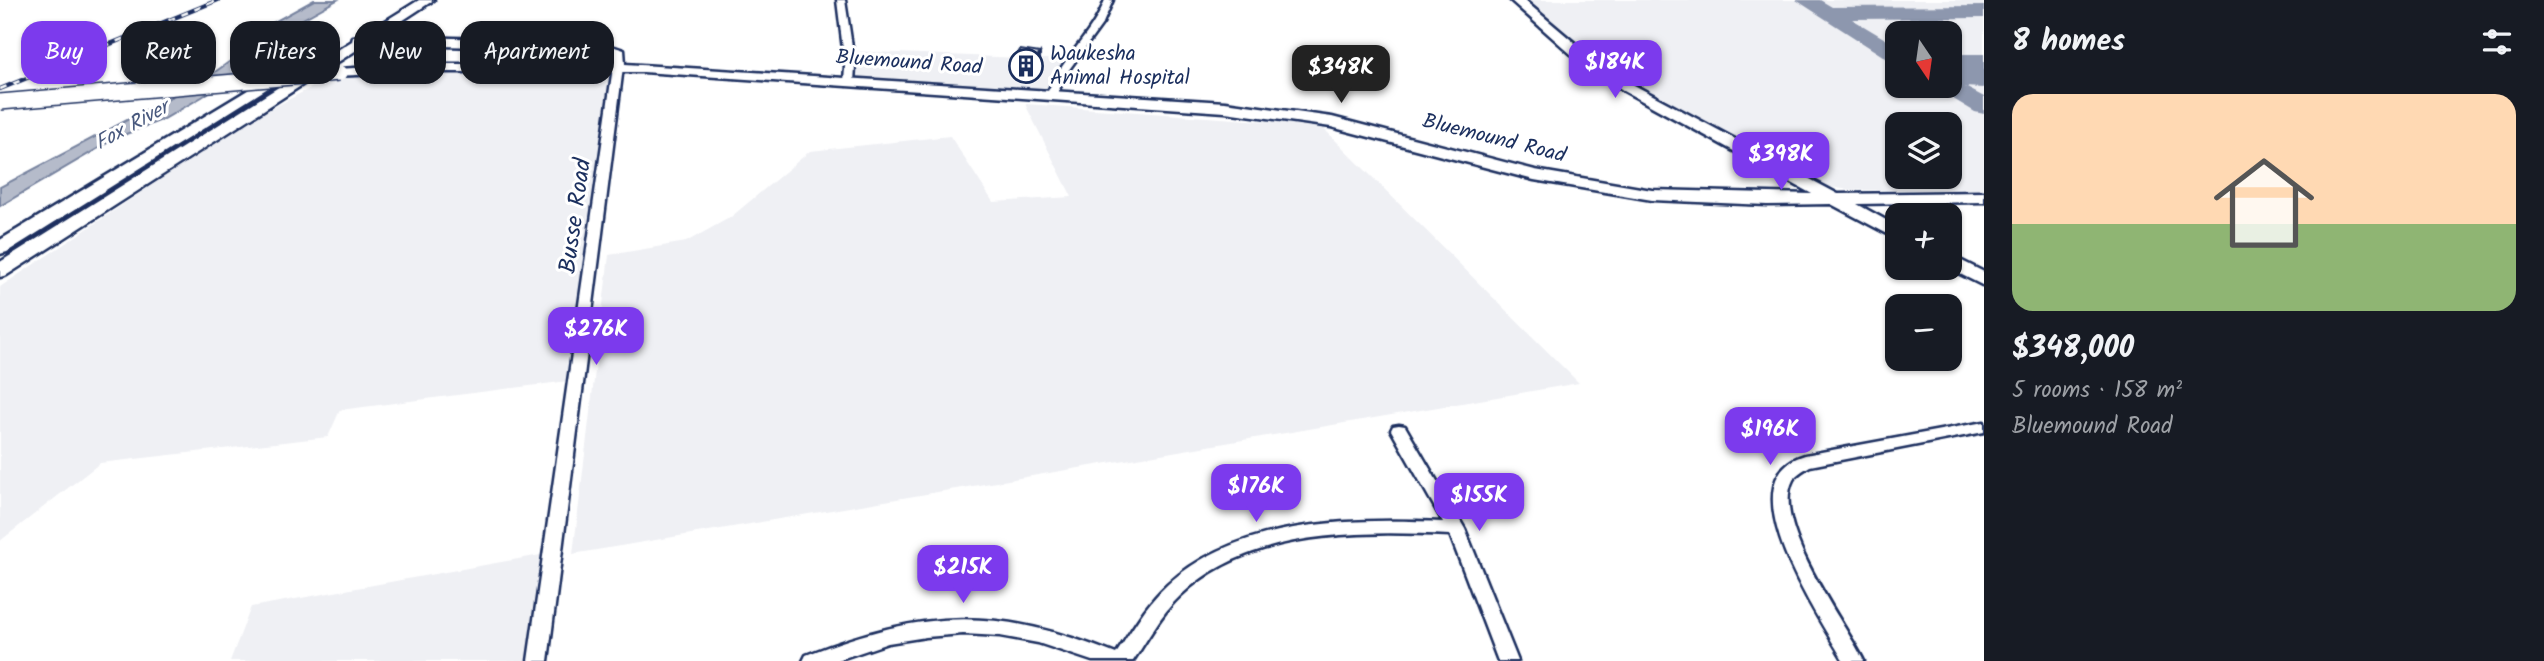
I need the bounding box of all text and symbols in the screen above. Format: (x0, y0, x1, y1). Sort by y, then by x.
text: 8 homes (2012, 18, 2125, 66)
chip: Buy (21, 21, 107, 84)
chip: Rent (121, 21, 216, 84)
chip: Filters (230, 21, 340, 84)
chip: New (354, 21, 446, 84)
chip: Apartment (460, 21, 614, 84)
north arrow (1885, 21, 1962, 98)
map controls (1885, 21, 1962, 371)
icon: filters (2478, 23, 2516, 61)
place label: Waukesha Animal Hospital (1050, 38, 1190, 95)
street label: Bluemound Road (835, 41, 984, 85)
pin: $184K (1566, 41, 1664, 100)
text: $184K (1585, 45, 1645, 81)
pin: $348K (1292, 46, 1390, 105)
building icon: Waukesha Animal Hospital (1007, 47, 1045, 85)
text: $348K (1308, 50, 1374, 86)
water label: Fox River (89, 90, 179, 160)
street label: Bluemound Road (1419, 105, 1570, 173)
button: layers (1885, 112, 1962, 189)
pin: $398K (1732, 132, 1830, 192)
text: $398K (1748, 137, 1814, 173)
icon: home (2201, 140, 2327, 266)
street label: Busse Road (549, 155, 604, 276)
button: + (1885, 203, 1962, 280)
button: − (1885, 294, 1962, 371)
pin: $276K (547, 308, 645, 367)
text: $276K (564, 312, 628, 348)
text: $348,000 (2012, 325, 2134, 373)
text: 5 rooms · 158 m² (2012, 373, 2182, 409)
pin: $196K (1721, 407, 1819, 467)
text: Bluemound Road (2012, 409, 2173, 445)
text: $196K (1741, 412, 1799, 448)
pin: $176K (1207, 464, 1305, 524)
text: $176K (1227, 469, 1285, 505)
pin: $155K (1430, 474, 1528, 533)
text: $155K (1450, 478, 1508, 514)
pin: $215K (914, 546, 1012, 605)
text: $215K (933, 550, 993, 586)

